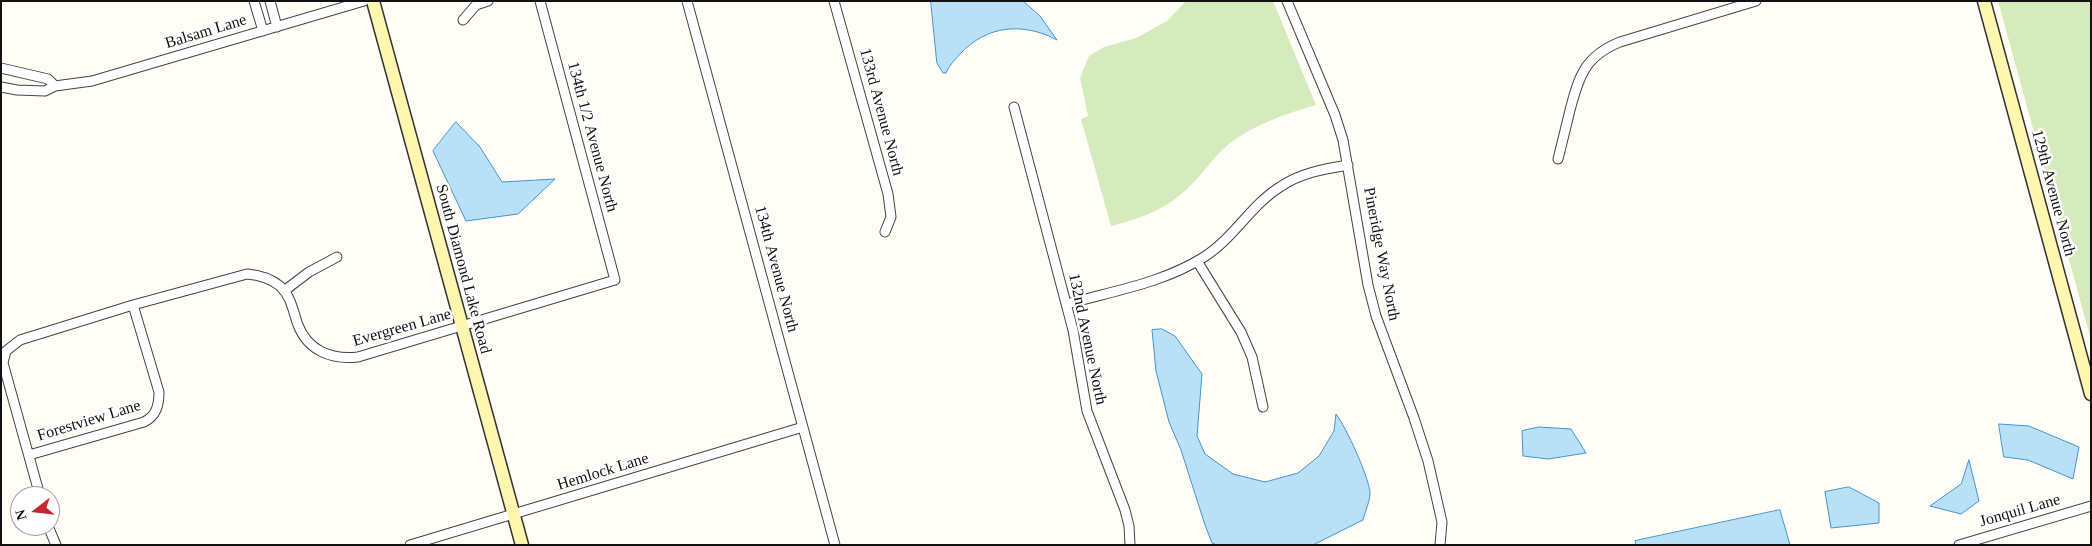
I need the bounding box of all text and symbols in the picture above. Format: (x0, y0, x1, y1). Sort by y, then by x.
street label: Balsam Lane (163, 11, 249, 53)
street label: 133rd Avenue North (855, 46, 907, 178)
street label: 134th 1/2 Avenue North (563, 60, 621, 214)
street label: 129th Avenue North (2027, 128, 2079, 258)
street label: South Diamond Lake Road (431, 182, 495, 356)
street label: Pineridge Way North (1359, 186, 1403, 322)
street label: 134th Avenue North (750, 204, 802, 334)
street label: 132nd Avenue North (1064, 272, 1110, 406)
street label: Evergreen Lane (351, 305, 453, 351)
street label: Forestview Lane (35, 396, 143, 446)
street label: Hemlock Lane (555, 449, 651, 495)
north arrow (10, 486, 60, 536)
street label: Jonquil Lane (1977, 490, 2063, 532)
text: N (12, 508, 30, 522)

